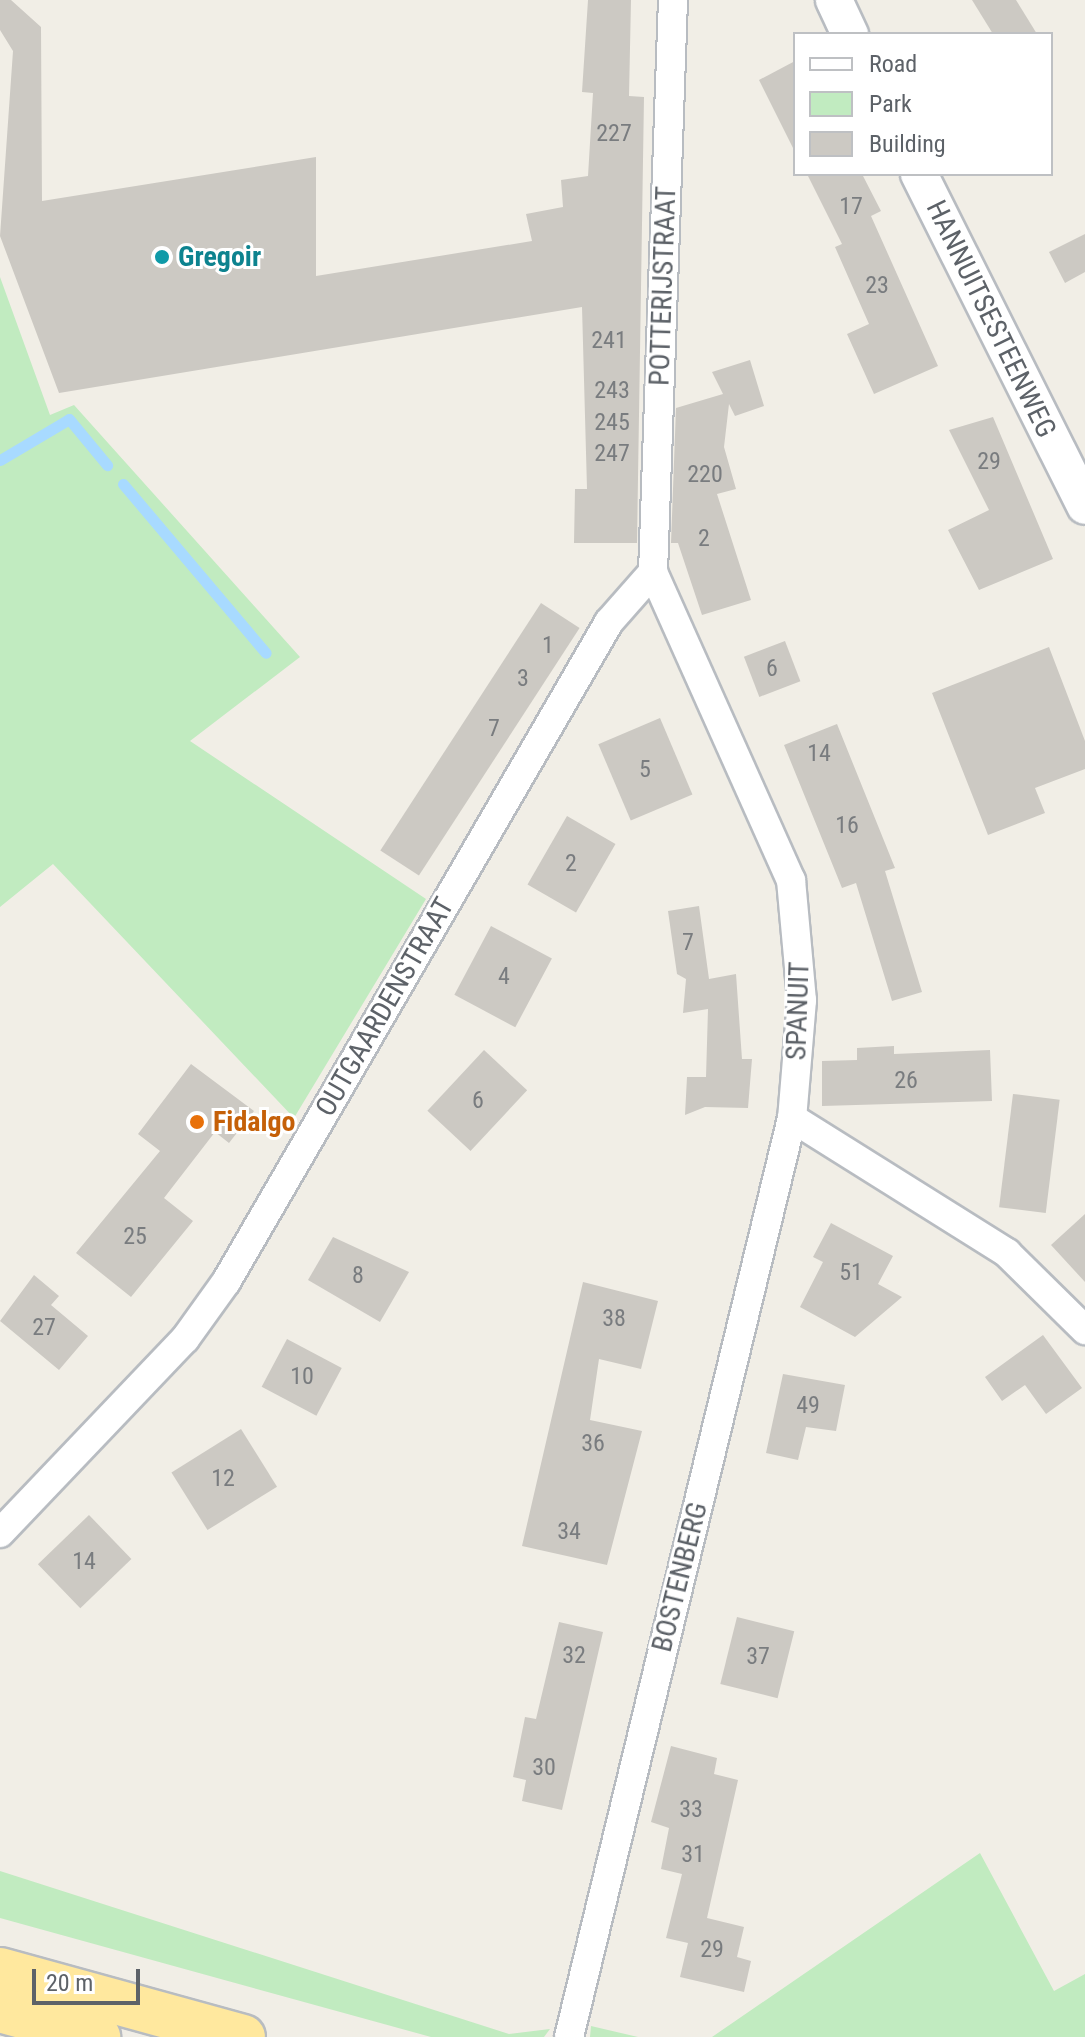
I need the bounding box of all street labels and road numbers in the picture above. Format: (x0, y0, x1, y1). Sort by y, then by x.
street label: POTTERIJSTRAAT (643, 186, 683, 386)
street label: HANNUITSESTEENWEG (919, 195, 1063, 443)
street label: OUTGAARDENSTRAAT (309, 892, 461, 1122)
street label: SPANUIT (779, 961, 817, 1061)
street label: BOSTENBERG (645, 1499, 715, 1655)

